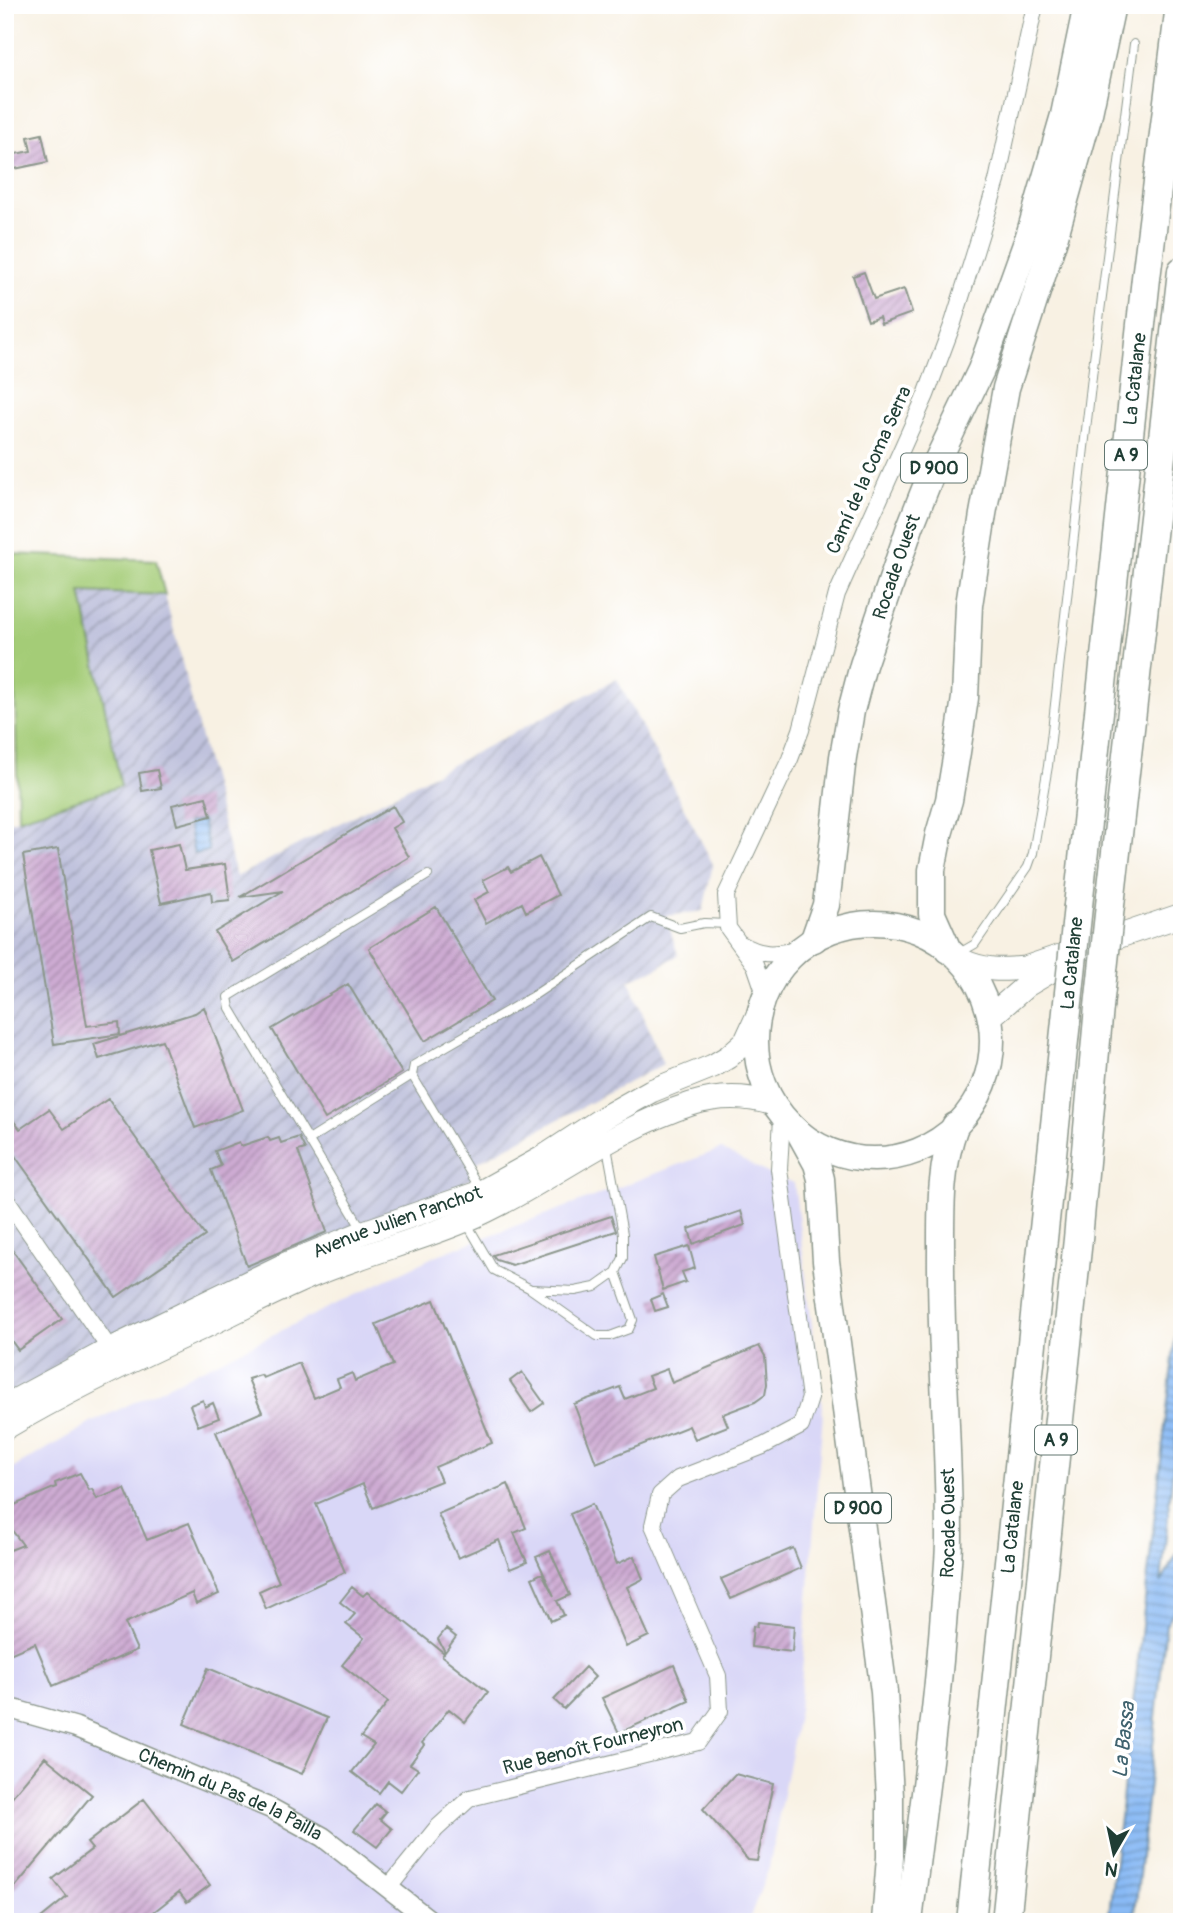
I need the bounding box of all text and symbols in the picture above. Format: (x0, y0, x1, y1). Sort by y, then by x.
street label: La Catalane (1118, 331, 1152, 427)
street label: Camí de la Coma Serra (821, 382, 917, 558)
road number: A 9 (1105, 440, 1147, 470)
road number: D 900 (901, 454, 967, 482)
street label: Rocade Ouest (867, 510, 926, 623)
street label: La Catalane (1055, 915, 1089, 1011)
street label: Avenue Julien Panchot (309, 1180, 485, 1264)
road number: A 9 (1035, 1426, 1077, 1455)
street label: Rocade Ouest (935, 1468, 961, 1579)
street label: La Catalane (996, 1479, 1030, 1575)
road number: D 900 (825, 1493, 891, 1522)
water label: La Bassa (1107, 1699, 1142, 1779)
street label: Rue Benoît Fourneyron (500, 1712, 686, 1780)
street label: Chemin du Pas de la Pailla (135, 1743, 327, 1846)
north arrow (1078, 1818, 1148, 1888)
text: N (1103, 1856, 1120, 1882)

